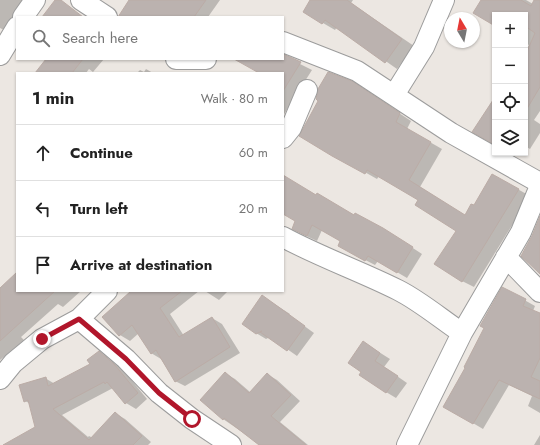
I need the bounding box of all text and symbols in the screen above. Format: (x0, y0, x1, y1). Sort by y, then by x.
north arrow (444, 12, 480, 48)
map controls (492, 12, 528, 156)
button: + (492, 12, 528, 48)
search box (16, 16, 284, 60)
icon: search (30, 27, 52, 49)
text: Search here (62, 27, 138, 49)
button: − (492, 48, 528, 84)
button: locate (492, 84, 528, 120)
text: 1 min (32, 86, 74, 110)
text: Walk · 80 m (201, 89, 268, 108)
button: layers (492, 120, 528, 156)
icon: ahead (32, 142, 54, 164)
text: Continue (70, 142, 133, 164)
text: 60 m (239, 143, 268, 162)
icon: left (32, 198, 54, 220)
text: Turn left (70, 198, 128, 220)
text: 20 m (239, 199, 268, 218)
icon: arrive (32, 254, 54, 276)
text: Arrive at destination (70, 254, 212, 276)
route end (33, 330, 51, 348)
route start (183, 410, 201, 428)

